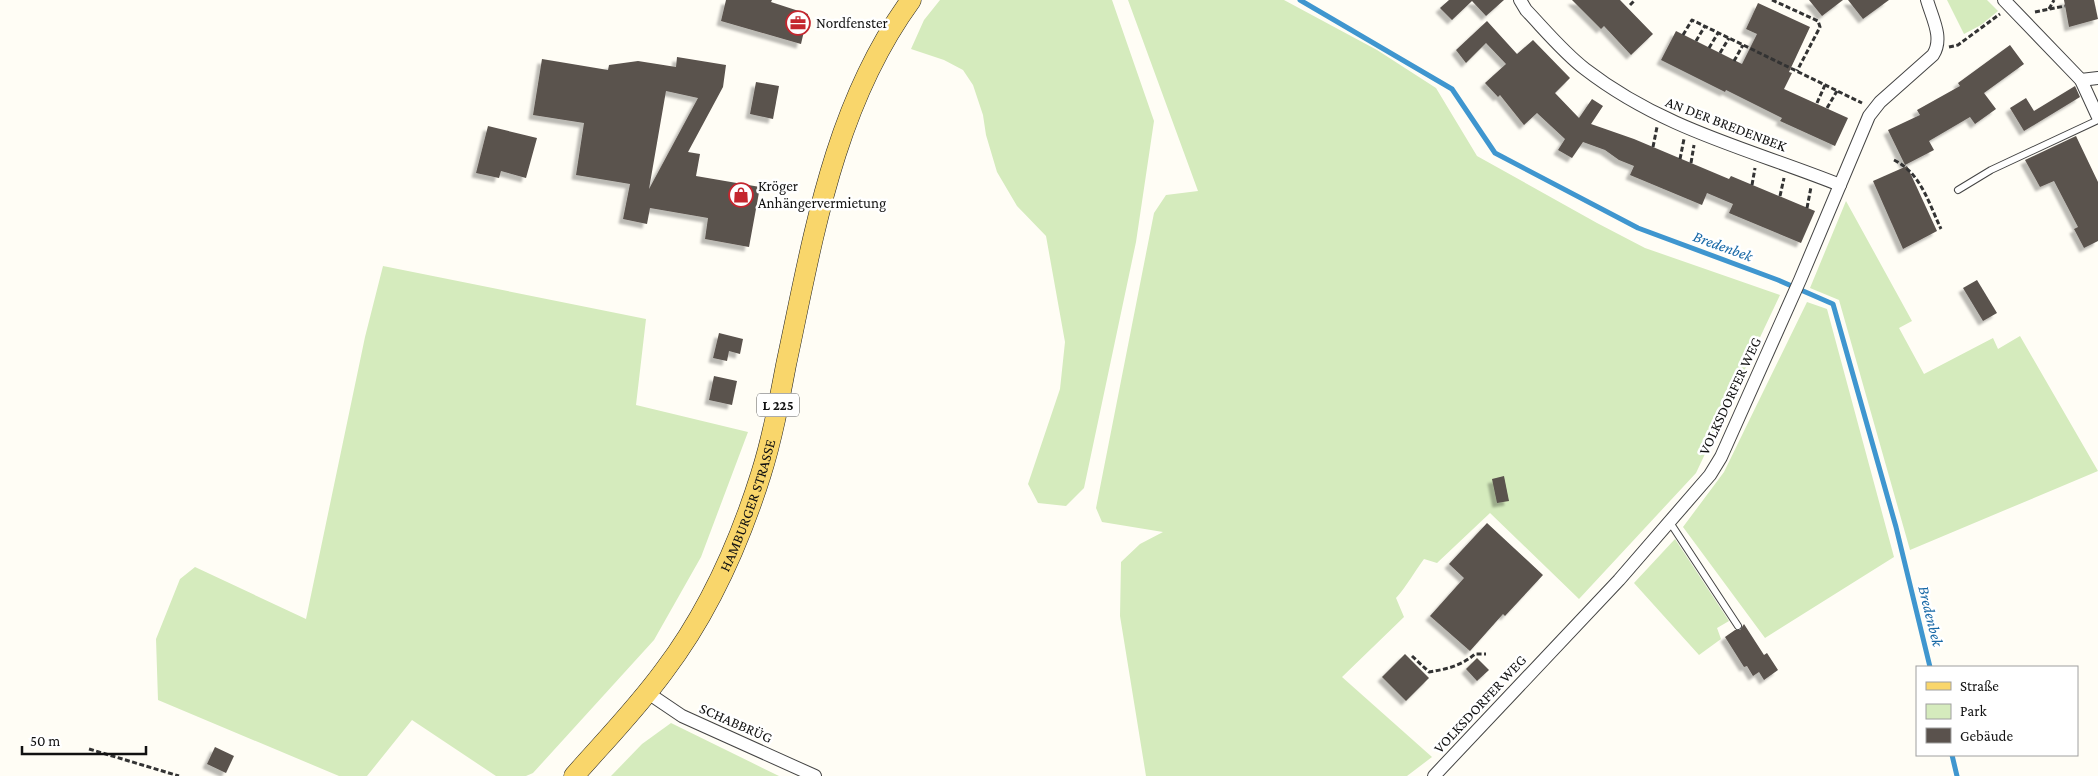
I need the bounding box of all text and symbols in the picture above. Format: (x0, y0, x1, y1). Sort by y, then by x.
office icon: Nordfenster (785, 10, 811, 36)
place label: Nordfenster (816, 15, 888, 31)
street label: AN DER BREDENBEK (1663, 94, 1789, 155)
place label: Kröger Anhängervermietung (758, 178, 886, 212)
shop icon: Kröger Anhängervermietung (728, 182, 754, 208)
water label: Bredenbek (1691, 227, 1756, 265)
street label: VOLKSDORFER WEG (1696, 335, 1764, 457)
road number: L 225 (757, 394, 799, 416)
street label: HAMBURGER STRASSE (716, 438, 778, 574)
water label: Bredenbek (1915, 584, 1947, 649)
street label: VOLKSDORFER WEG (1431, 652, 1529, 756)
legend (1916, 666, 2078, 756)
text: Straße (1960, 678, 1999, 694)
street label: SCHABBRÜG (697, 700, 775, 746)
text: Park (1960, 703, 1987, 719)
scale bar (22, 724, 146, 756)
text: Gebäude (1960, 728, 2014, 744)
text: 50 m (30, 733, 60, 749)

